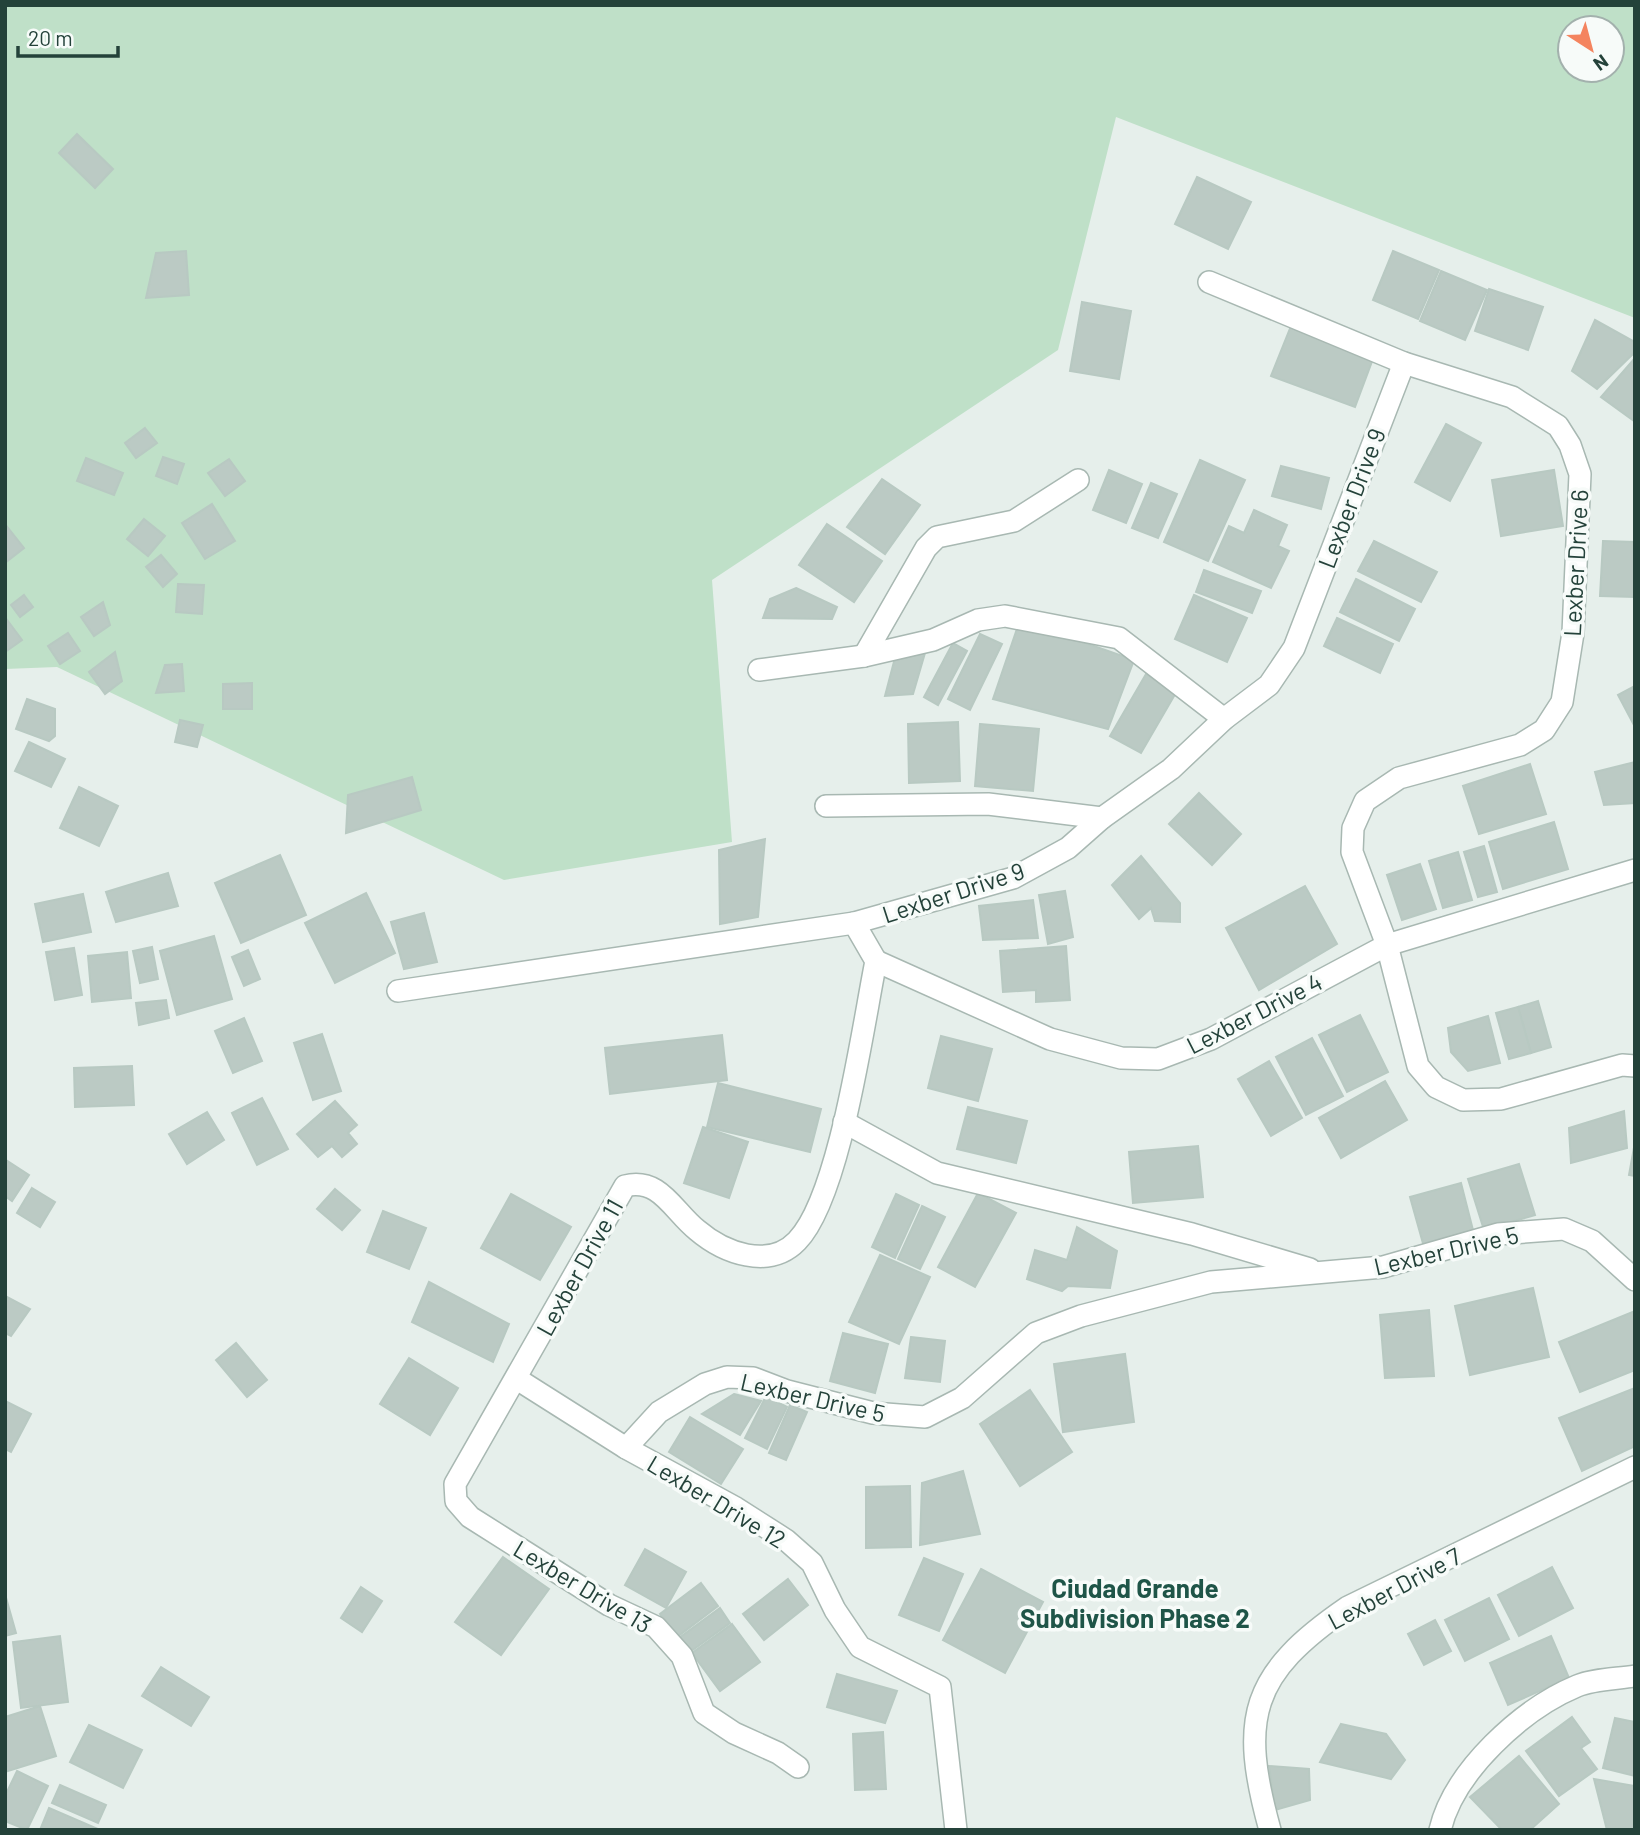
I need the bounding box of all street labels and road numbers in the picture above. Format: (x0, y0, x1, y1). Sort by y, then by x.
street label: Lexber Drive 9 (1311, 424, 1391, 572)
street label: Lexber Drive 6 (1557, 489, 1593, 637)
street label: Lexber Drive 9 (878, 855, 1028, 929)
street label: Lexber Drive 4 (1181, 966, 1327, 1060)
street label: Lexber Drive 11 (529, 1194, 629, 1340)
street label: Lexber Drive 5 (1371, 1219, 1521, 1281)
street label: Lexber Drive 5 (738, 1366, 888, 1428)
street label: Lexber Drive 12 (643, 1448, 791, 1554)
street label: Lexber Drive 13 (509, 1533, 657, 1639)
street label: Lexber Drive 7 (1323, 1541, 1465, 1635)

